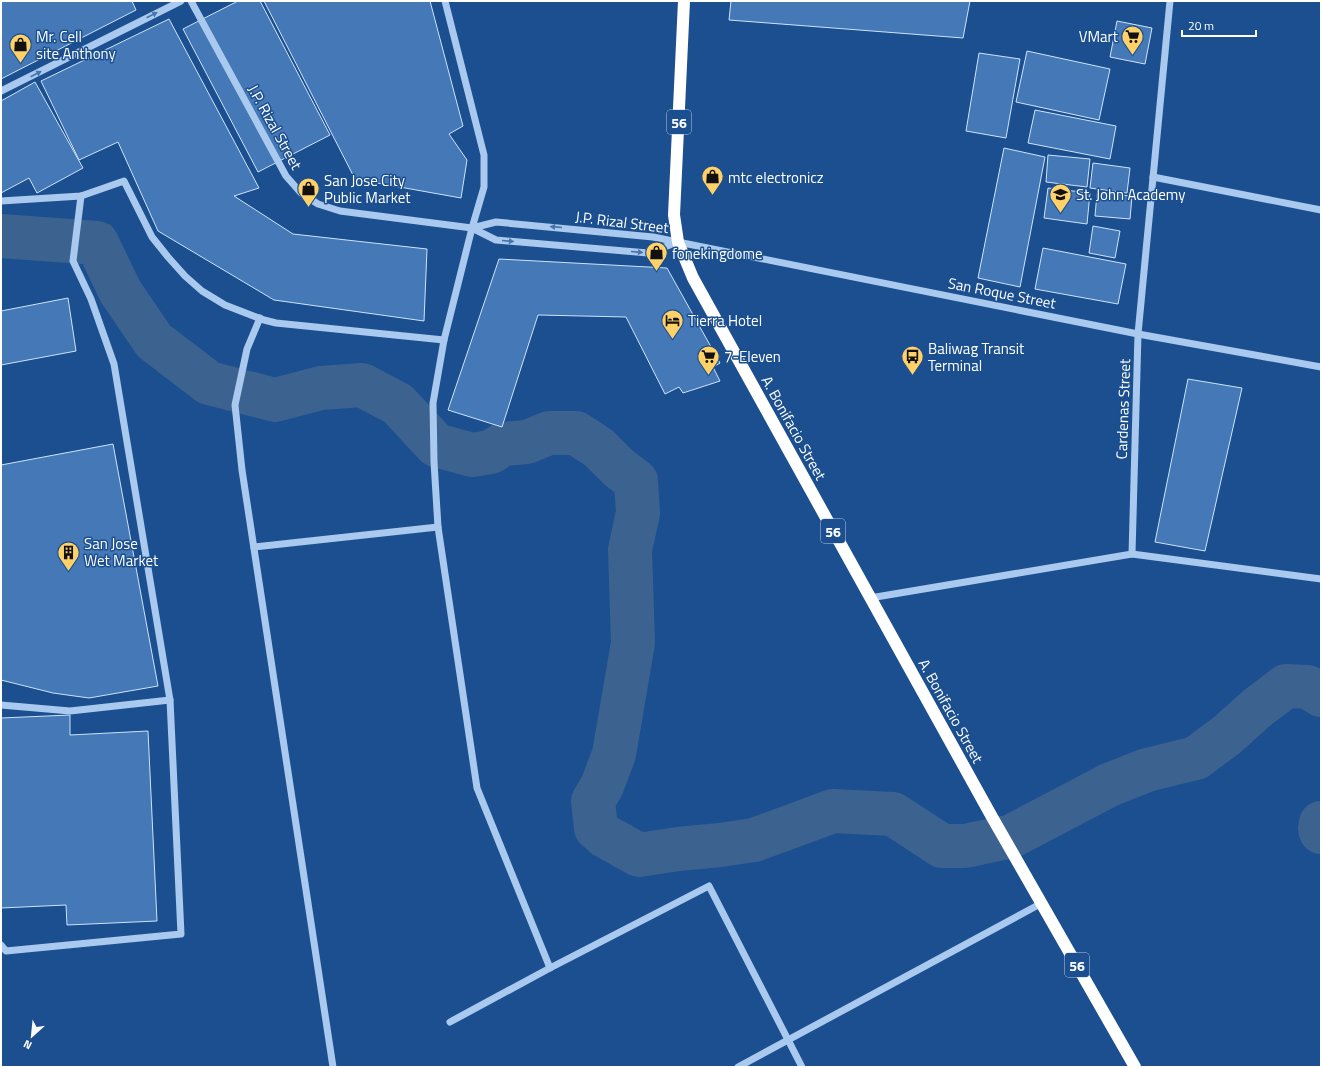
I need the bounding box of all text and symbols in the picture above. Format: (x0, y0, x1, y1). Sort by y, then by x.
one-way arrow (146, 12, 158, 18)
scale bar (1182, 12, 1256, 38)
text: 20 m (1188, 16, 1214, 35)
supermarket icon: VMart (1120, 23, 1146, 56)
place label: Mr. Cell site Anthony (36, 25, 116, 65)
place label: VMart (1079, 25, 1119, 48)
shop icon: Mr. Cell site Anthony (8, 32, 34, 65)
one-way arrow (30, 70, 42, 77)
street label: J.P. Rizal Street (242, 80, 308, 174)
road number: 56 (667, 110, 691, 134)
shop icon: mtc electronicz (699, 164, 725, 197)
place label: mtc electronicz (728, 166, 824, 189)
place label: San Jose City Public Market (324, 169, 411, 209)
shop icon: San Jose City Public Market (295, 176, 321, 209)
school or university icon: St. John Academy (1047, 181, 1073, 214)
place label: St. John Academy (1076, 183, 1186, 206)
street label: J.P. Rizal Street (574, 205, 671, 239)
one-way arrow (550, 224, 562, 231)
one-way arrow (502, 237, 514, 244)
shop icon: fonekingdome (644, 240, 670, 273)
place label: fonekingdome (672, 242, 763, 265)
one-way arrow (631, 248, 644, 255)
street label: San Roque Street (946, 271, 1059, 315)
hotel icon: Tierra Hotel (659, 307, 685, 340)
place label: Tierra Hotel (688, 309, 762, 332)
place label: Baliwag Transit Terminal (928, 337, 1025, 377)
supermarket icon: 7-Eleven (696, 343, 722, 376)
bus stop icon: Baliwag Transit Terminal (900, 344, 926, 377)
place label: 7-Eleven (724, 345, 781, 368)
street label: Cardenas Street (1110, 358, 1136, 460)
street label: A. Bonifacio Street (756, 372, 833, 485)
road number: 56 (821, 519, 845, 543)
place label: San Jose Wet Market (84, 532, 159, 572)
building icon: San Jose Wet Market (56, 539, 82, 572)
street label: A. Bonifacio Street (913, 655, 990, 768)
road number: 56 (1065, 953, 1089, 977)
north arrow (12, 1016, 52, 1056)
text: N (20, 1036, 34, 1054)

